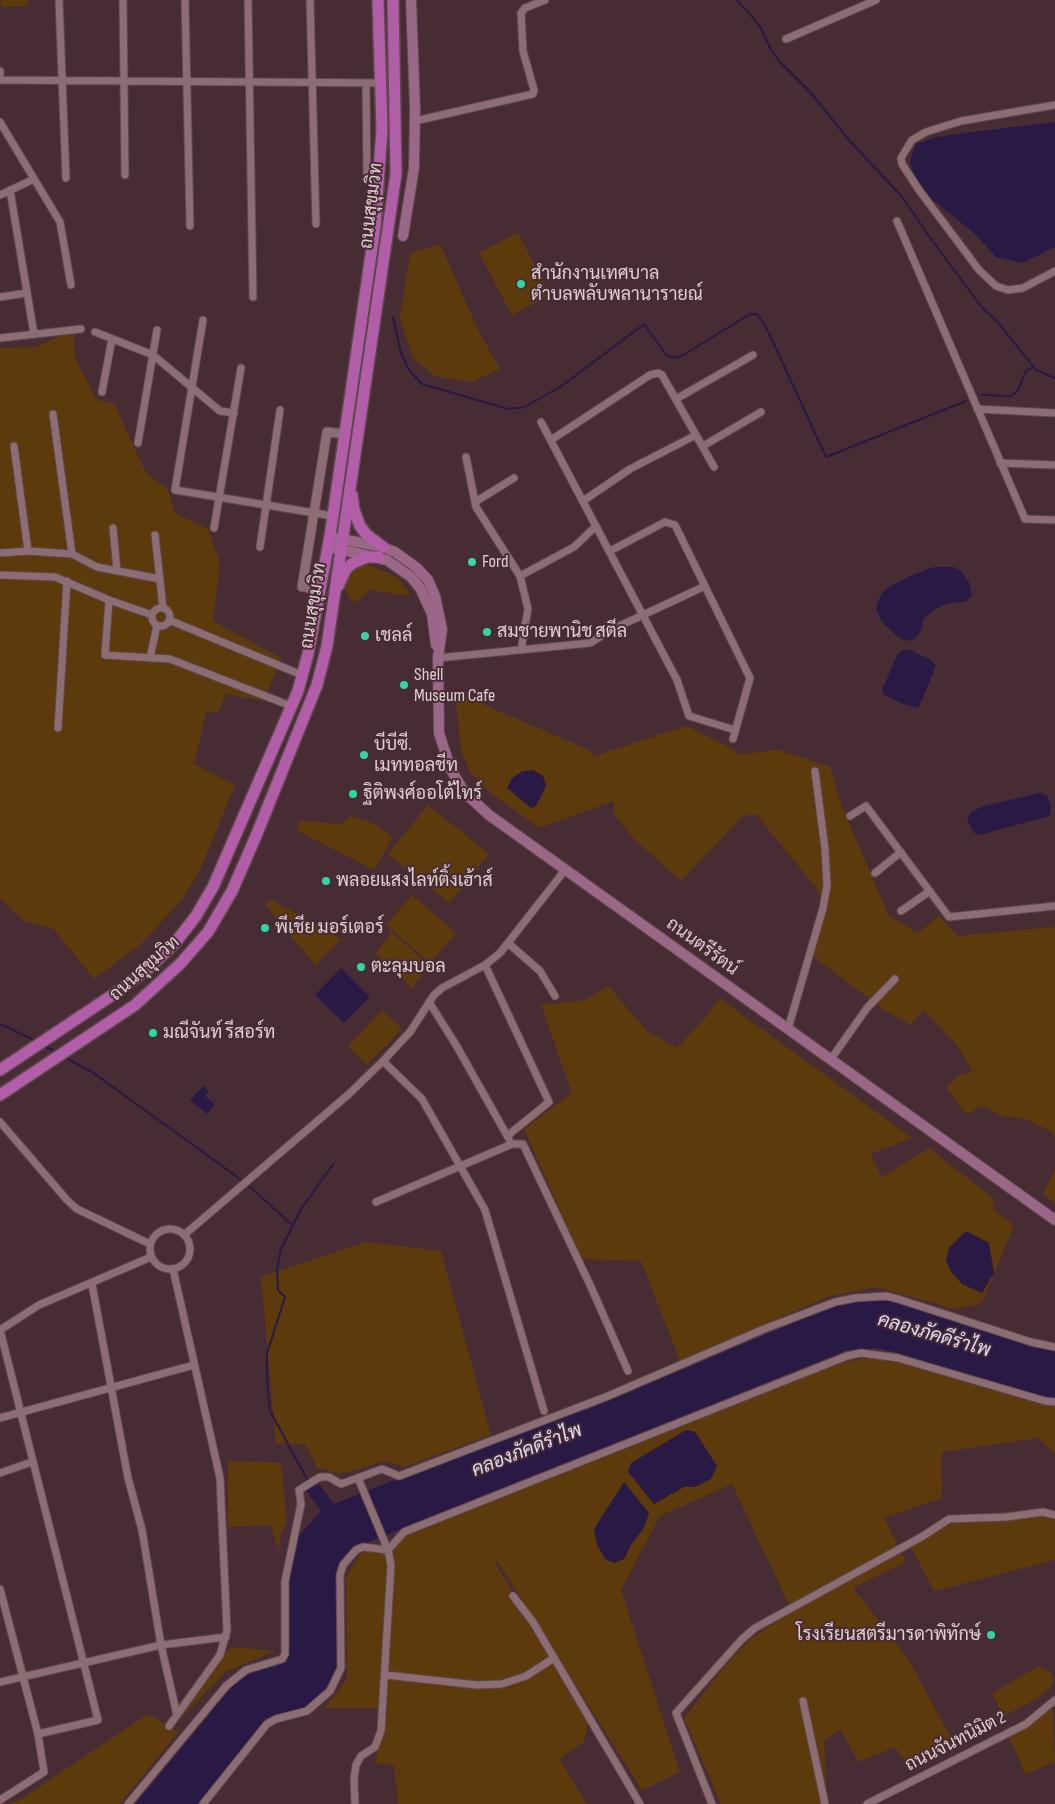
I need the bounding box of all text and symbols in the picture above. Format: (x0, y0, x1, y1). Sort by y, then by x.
street label: ถนนสุขุมวิท (356, 162, 388, 250)
place label: สำนักงานเทศบาล ตำบลพลับพลานารายณ์ (531, 263, 703, 306)
marker: สำนักงานเทศบาล ตำบลพลับพลานารายณ์ (515, 278, 527, 290)
place label: Ford (482, 551, 508, 573)
marker: Ford (466, 556, 478, 568)
street label: ถนนสุขุมวิท (297, 562, 331, 650)
place label: สมชายพานิช สตีล (497, 621, 627, 643)
place label: เชลล์ (375, 625, 412, 647)
marker: สมชายพานิช สตีล (481, 626, 493, 638)
marker: เชลล์ (359, 630, 371, 642)
place label: Shell Museum Cafe (414, 664, 495, 706)
marker: Shell Museum Cafe (398, 679, 410, 691)
place label: บีบีซี. เมททอลชีท (374, 734, 458, 776)
marker: บีบีซี. เมททอลชีท (358, 749, 370, 761)
place label: ฐิติพงศ์ออโต้ไทร์ (363, 783, 482, 805)
marker: ฐิติพงศ์ออโต้ไทร์ (347, 788, 359, 800)
place label: พลอยแสงไลท์ติ้งเฮ้าส์ (336, 870, 493, 892)
marker: พลอยแสงไลท์ติ้งเฮ้าส์ (320, 875, 332, 887)
street label: ถนนตรีรัตน์ (662, 914, 742, 980)
place label: พีเชีย มอร์เตอร์ (275, 917, 384, 939)
marker: พีเชีย มอร์เตอร์ (259, 922, 271, 934)
street label: ถนนสุขุมวิท (106, 932, 184, 1006)
place label: ตะลุมบอล (371, 956, 446, 978)
marker: ตะลุมบอล (355, 961, 367, 973)
place label: มณีจันท์ รีสอร์ท (163, 1022, 275, 1044)
marker: มณีจันท์ รีสอร์ท (147, 1027, 159, 1039)
water label: คลองภัคดีรำไพ (875, 1309, 993, 1363)
water label: คลองภัคดีรำไพ (469, 1420, 585, 1482)
place label: โรงเรียนสตรีมารดาพิทักษ์ (796, 1624, 981, 1646)
marker: โรงเรียนสตรีมารดาพิทักษ์ (985, 1629, 997, 1641)
street label: ถนนจันทนิมิต 2 (902, 1707, 1010, 1777)

